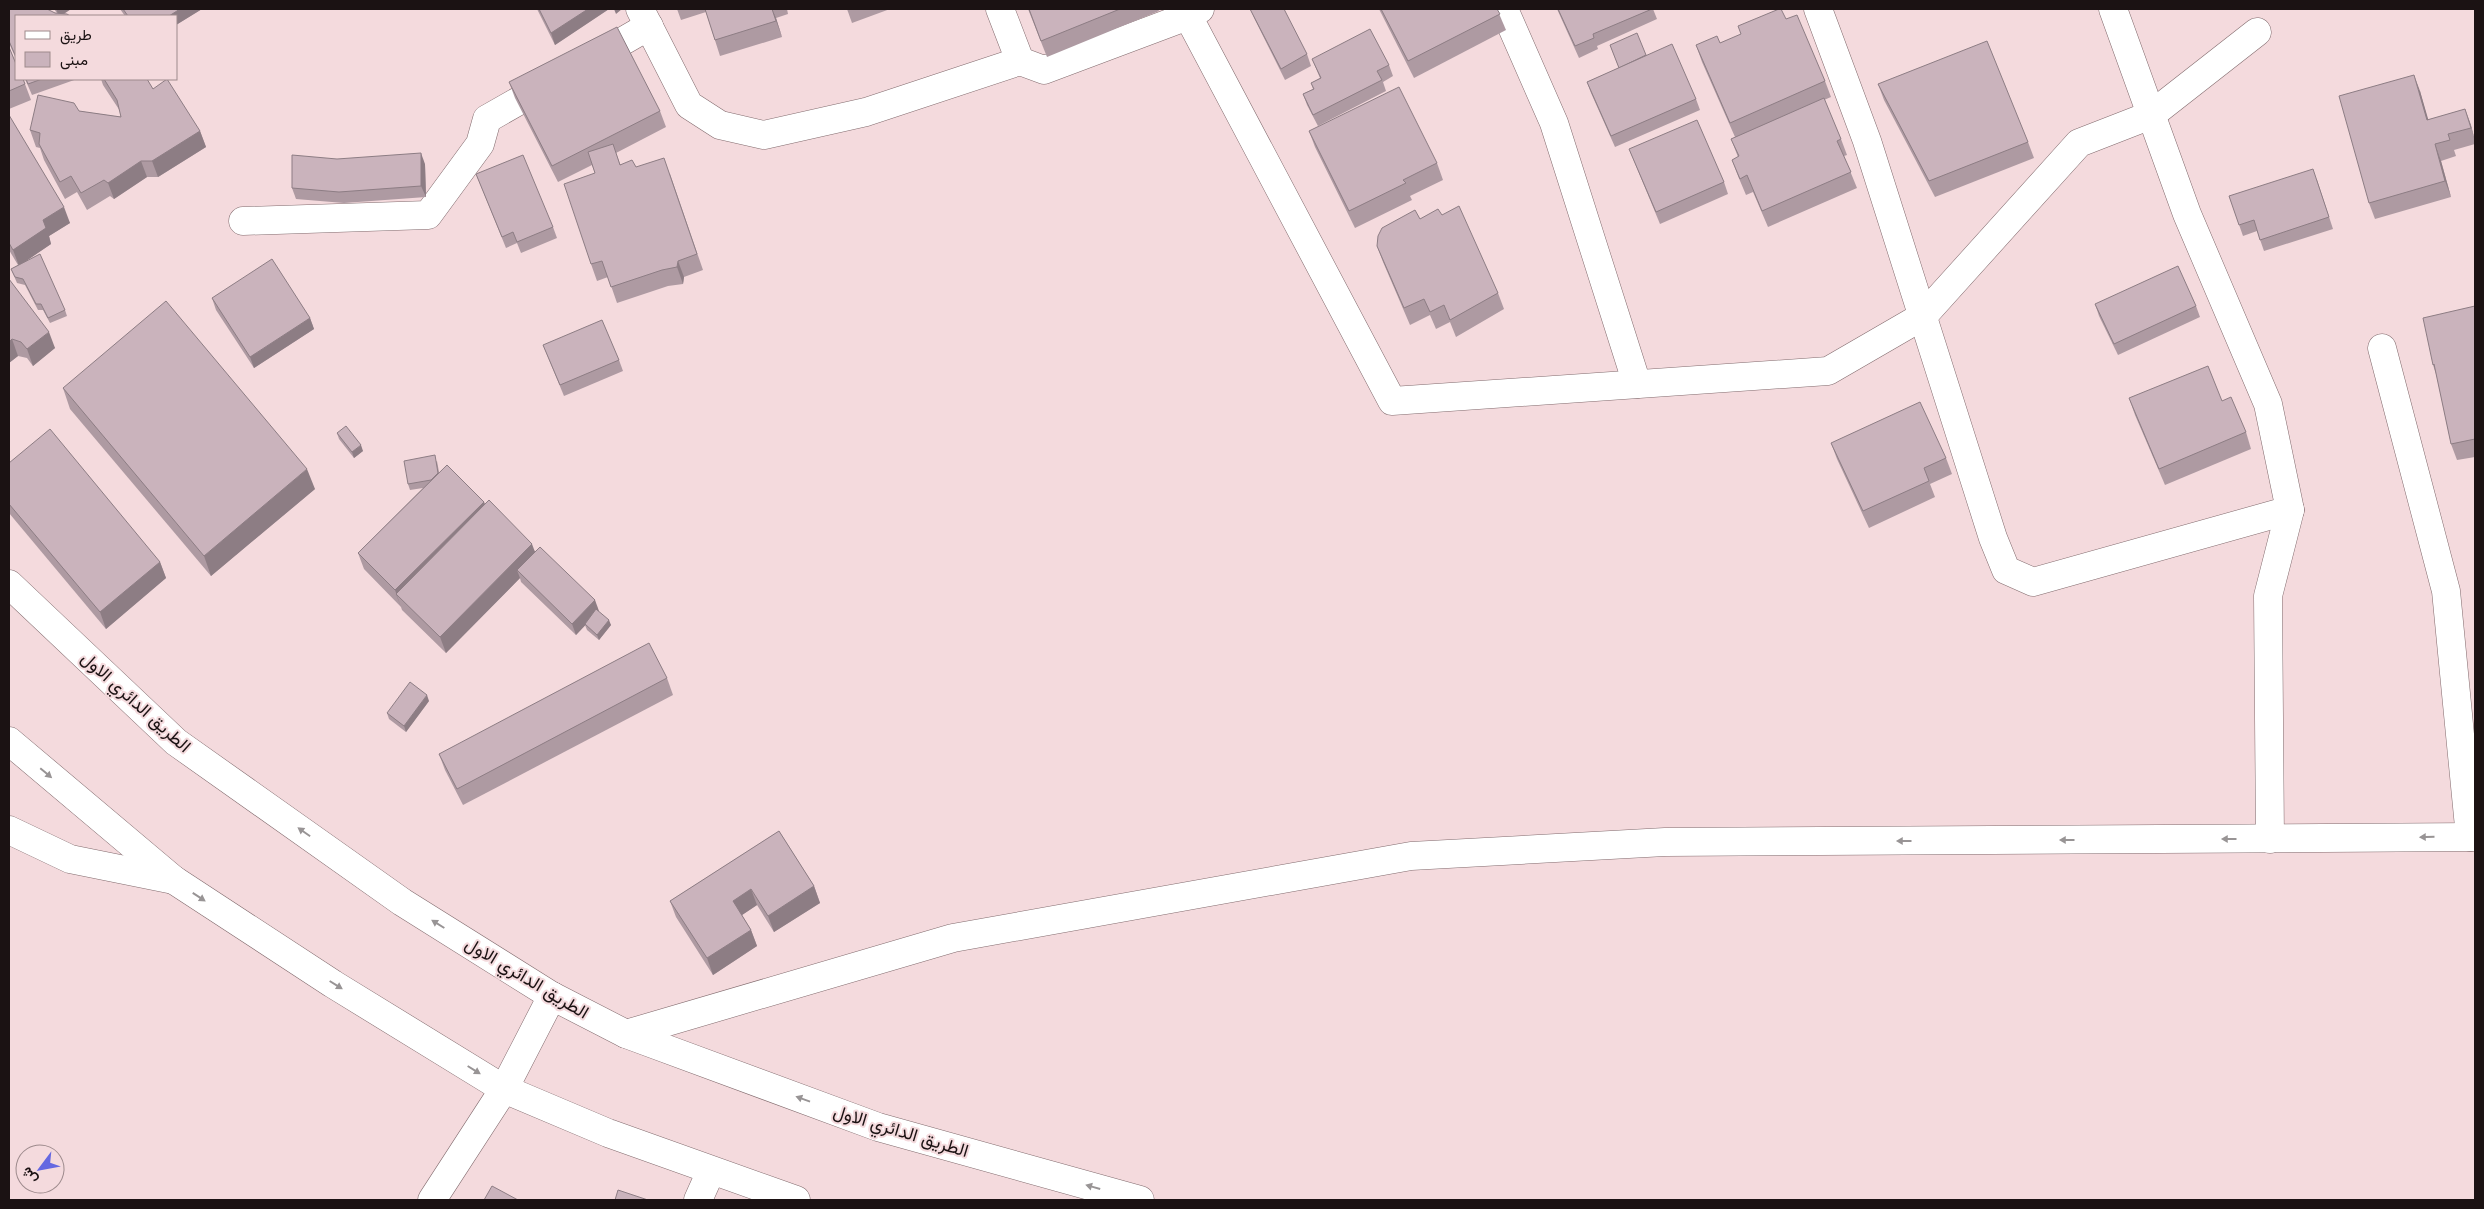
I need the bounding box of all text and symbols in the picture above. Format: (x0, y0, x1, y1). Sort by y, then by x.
legend (15, 15, 178, 80)
text: طريق (60, 26, 92, 45)
text: مبنى (60, 51, 88, 70)
street label: الطريق الدائري الاول (74, 648, 195, 760)
one-way arrow (39, 767, 52, 778)
one-way arrow (297, 827, 310, 837)
one-way arrow (2418, 833, 2434, 841)
one-way arrow (2221, 835, 2237, 843)
one-way arrow (2058, 836, 2074, 844)
one-way arrow (1896, 837, 1912, 845)
one-way arrow (193, 892, 206, 902)
one-way arrow (431, 919, 444, 928)
street label: الطريق الدائري الاول (459, 933, 592, 1027)
one-way arrow (329, 981, 342, 990)
one-way arrow (468, 1066, 481, 1075)
one-way arrow (796, 1095, 811, 1102)
street label: الطريق الدائري الاول (830, 1101, 971, 1166)
north arrow (15, 1144, 65, 1194)
text: ش (18, 1164, 41, 1187)
one-way arrow (1085, 1183, 1100, 1191)

